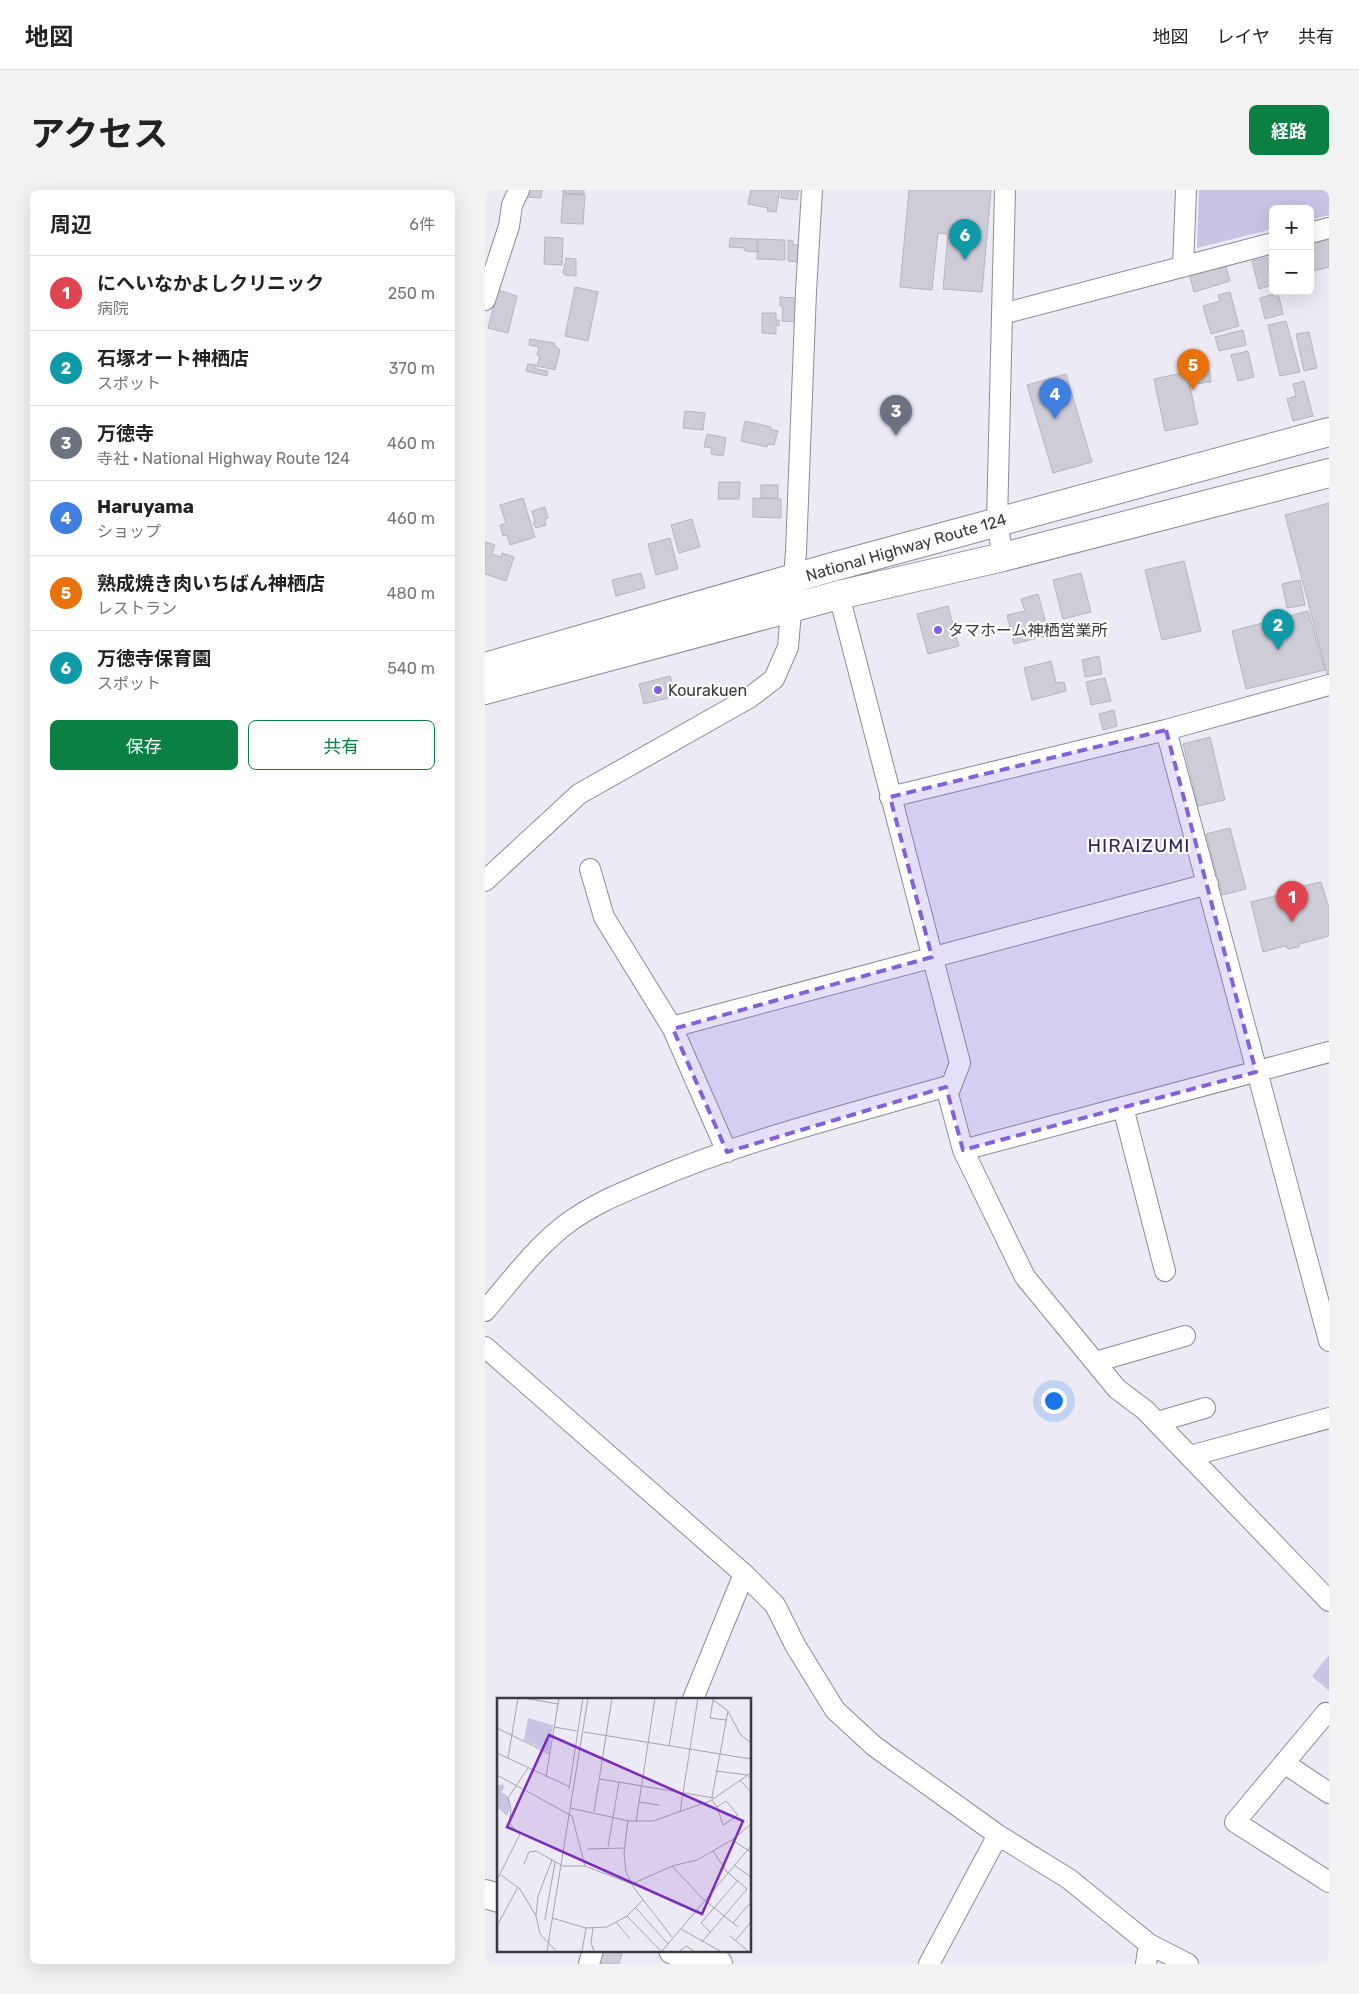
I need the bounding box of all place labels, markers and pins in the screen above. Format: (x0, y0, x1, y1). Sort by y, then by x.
pin: 6 (949, 219, 981, 260)
pin: 5 (1177, 349, 1209, 390)
pin: 4 (1039, 378, 1071, 419)
pin: 3 (880, 395, 912, 436)
pin: 2 (1262, 609, 1294, 650)
place label: タマホーム神栖営業所 (948, 621, 1108, 640)
marker: タマホーム神栖営業所 (932, 624, 944, 636)
place label: Kourakuen (668, 681, 747, 700)
marker: Kourakuen (652, 684, 664, 696)
pin: 1 (1276, 881, 1308, 922)

